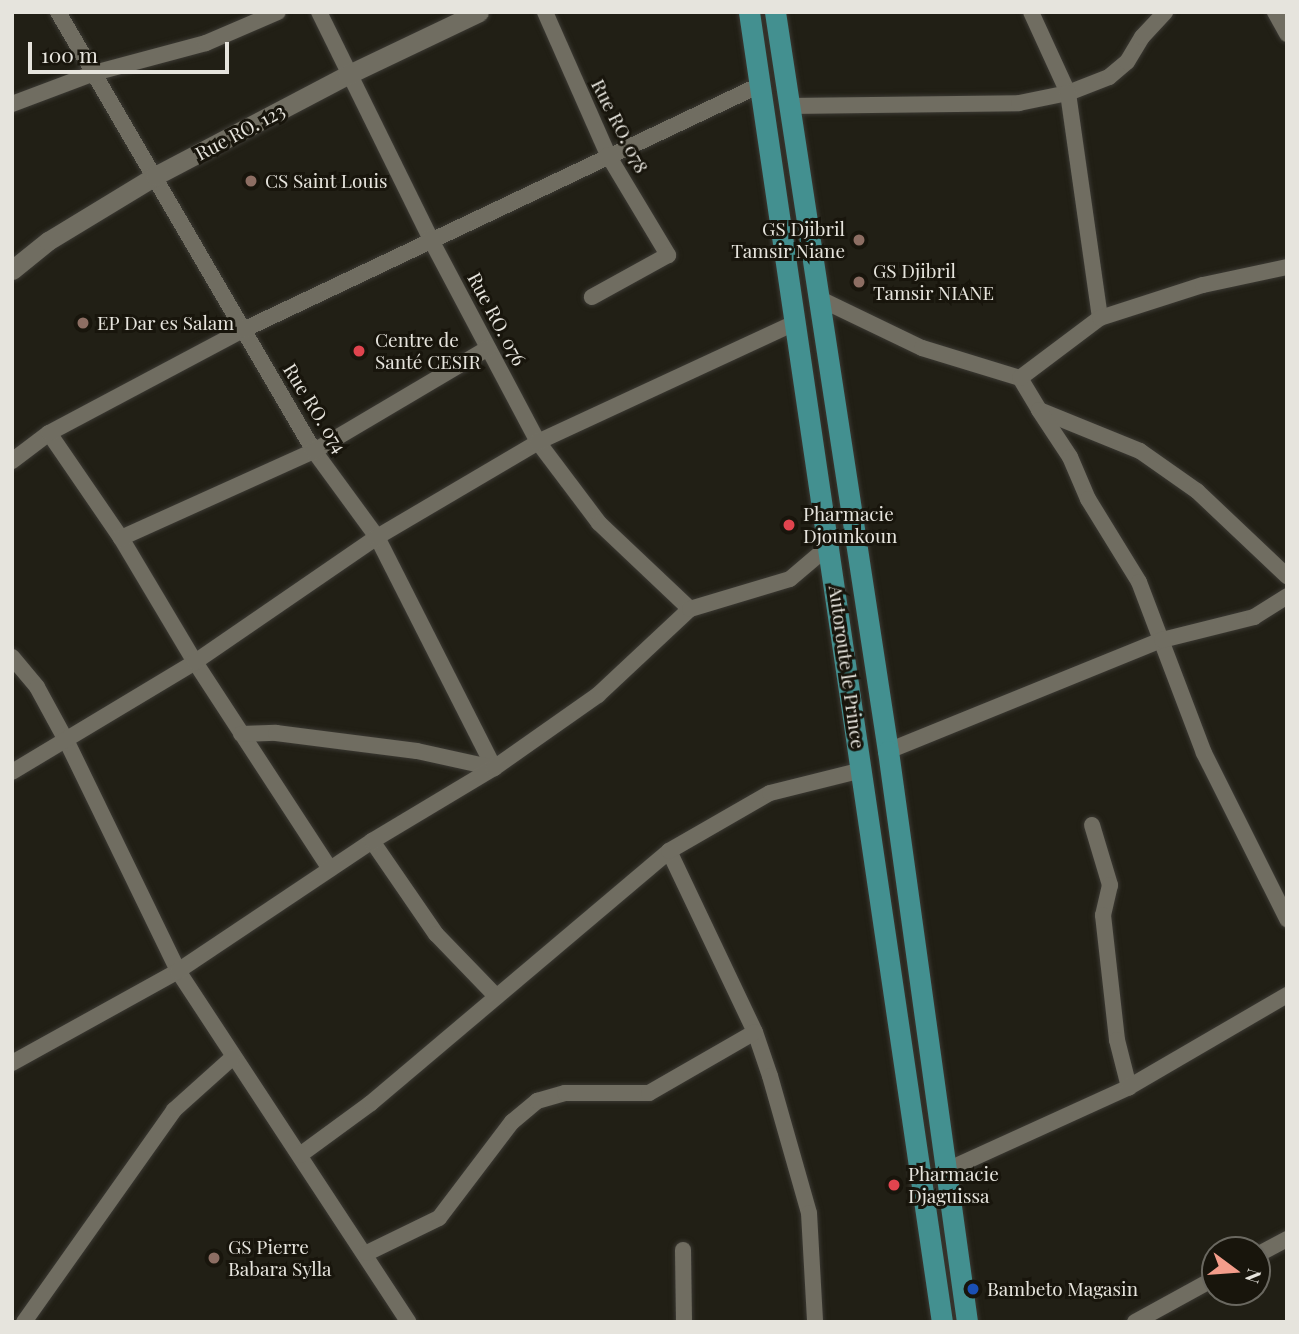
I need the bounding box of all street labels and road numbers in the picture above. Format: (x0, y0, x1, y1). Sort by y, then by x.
street label: Rue RO. 078 (587, 75, 653, 177)
street label: Rue RO. 123 (191, 99, 289, 165)
street label: Rue RO. 076 (463, 269, 531, 369)
street label: Rue RO. 074 (279, 359, 351, 457)
street label: Autoroute le Prince (824, 584, 870, 750)

